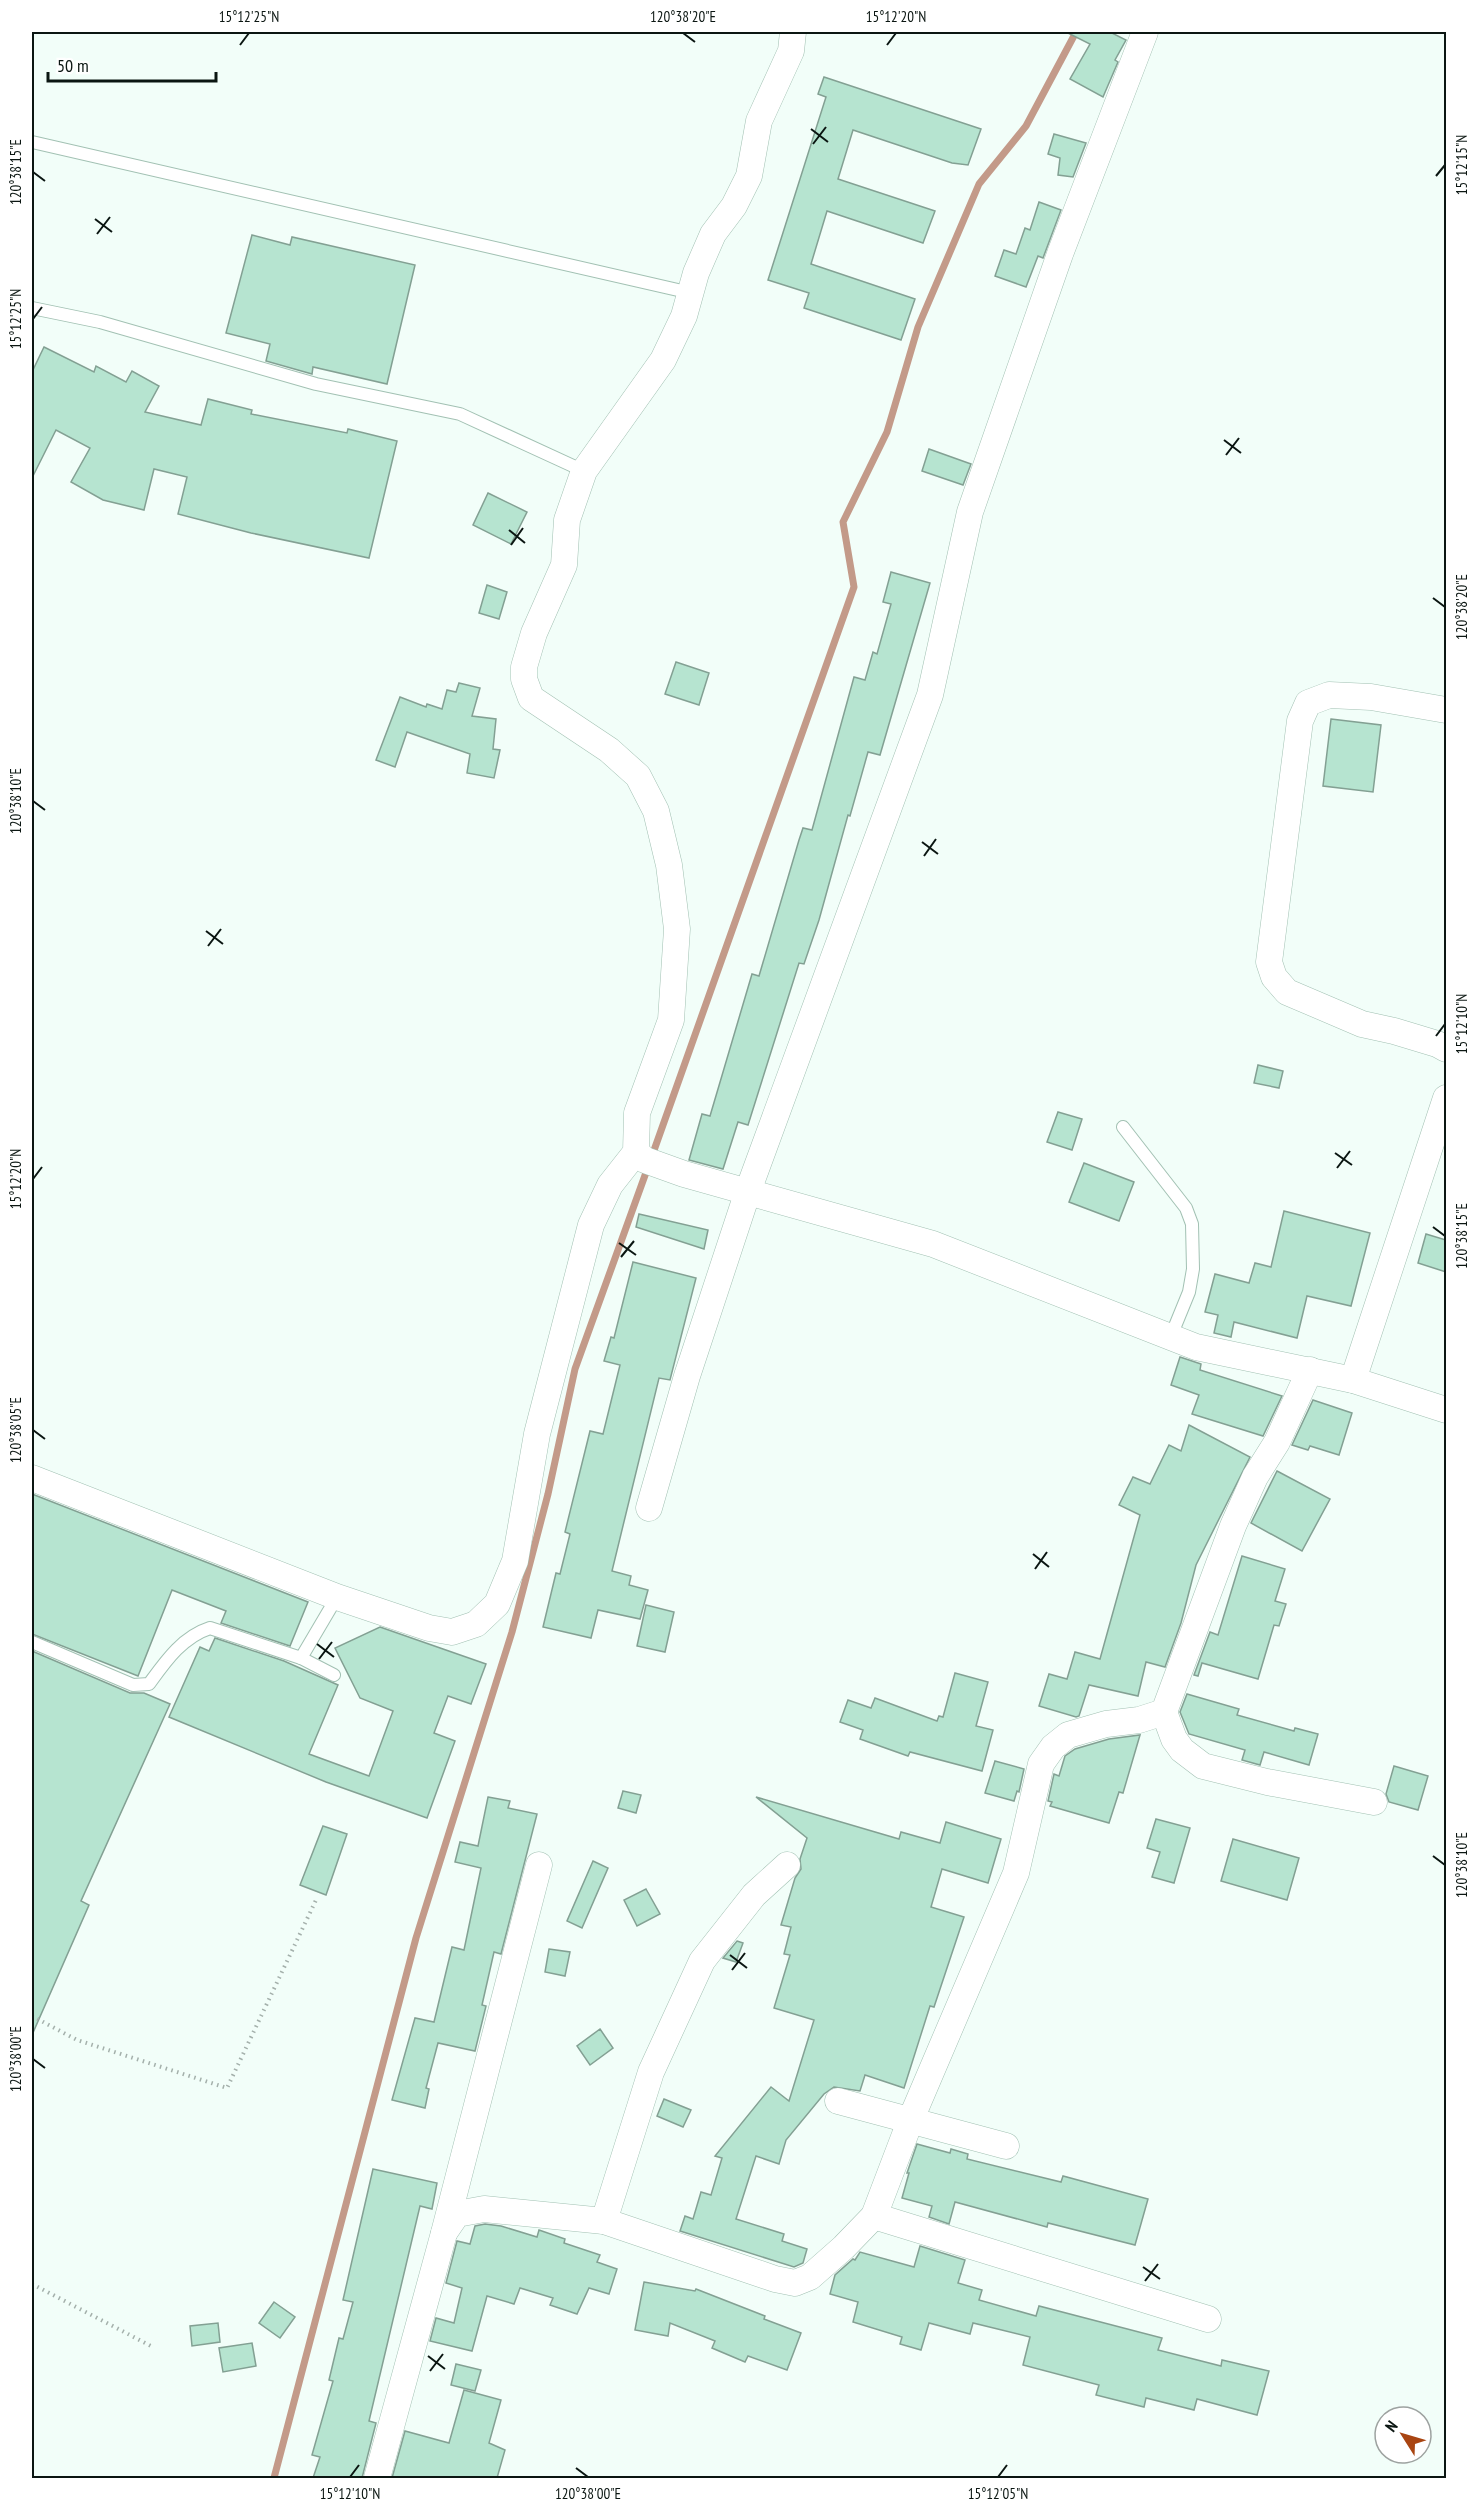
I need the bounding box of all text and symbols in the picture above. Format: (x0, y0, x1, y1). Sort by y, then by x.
text: 15°12'25"N (219, 7, 279, 26)
text: 120°38'20"E (650, 7, 716, 26)
text: 15°12'20"N (866, 7, 926, 26)
scale bar (48, 45, 216, 83)
text: 50 m (57, 54, 89, 77)
text: 15°12'15"N (1452, 135, 1471, 195)
text: 120°38'15"E (6, 139, 25, 205)
text: 15°12'25"N (6, 289, 25, 349)
text: 120°38'20"E (1452, 574, 1471, 640)
text: 120°38'10"E (6, 768, 25, 834)
text: 15°12'10"N (1452, 994, 1471, 1054)
text: 15°12'20"N (6, 1149, 25, 1209)
text: 120°38'15"E (1452, 1203, 1471, 1269)
text: 120°38'05"E (6, 1397, 25, 1463)
text: 120°38'10"E (1452, 1832, 1471, 1898)
text: 120°38'00"E (6, 2026, 25, 2092)
north arrow (1373, 2405, 1433, 2465)
text: N (1380, 2417, 1402, 2435)
text: 15°12'10"N (320, 2484, 380, 2503)
text: 120°38'00"E (555, 2484, 621, 2503)
text: 15°12'05"N (968, 2484, 1028, 2503)

